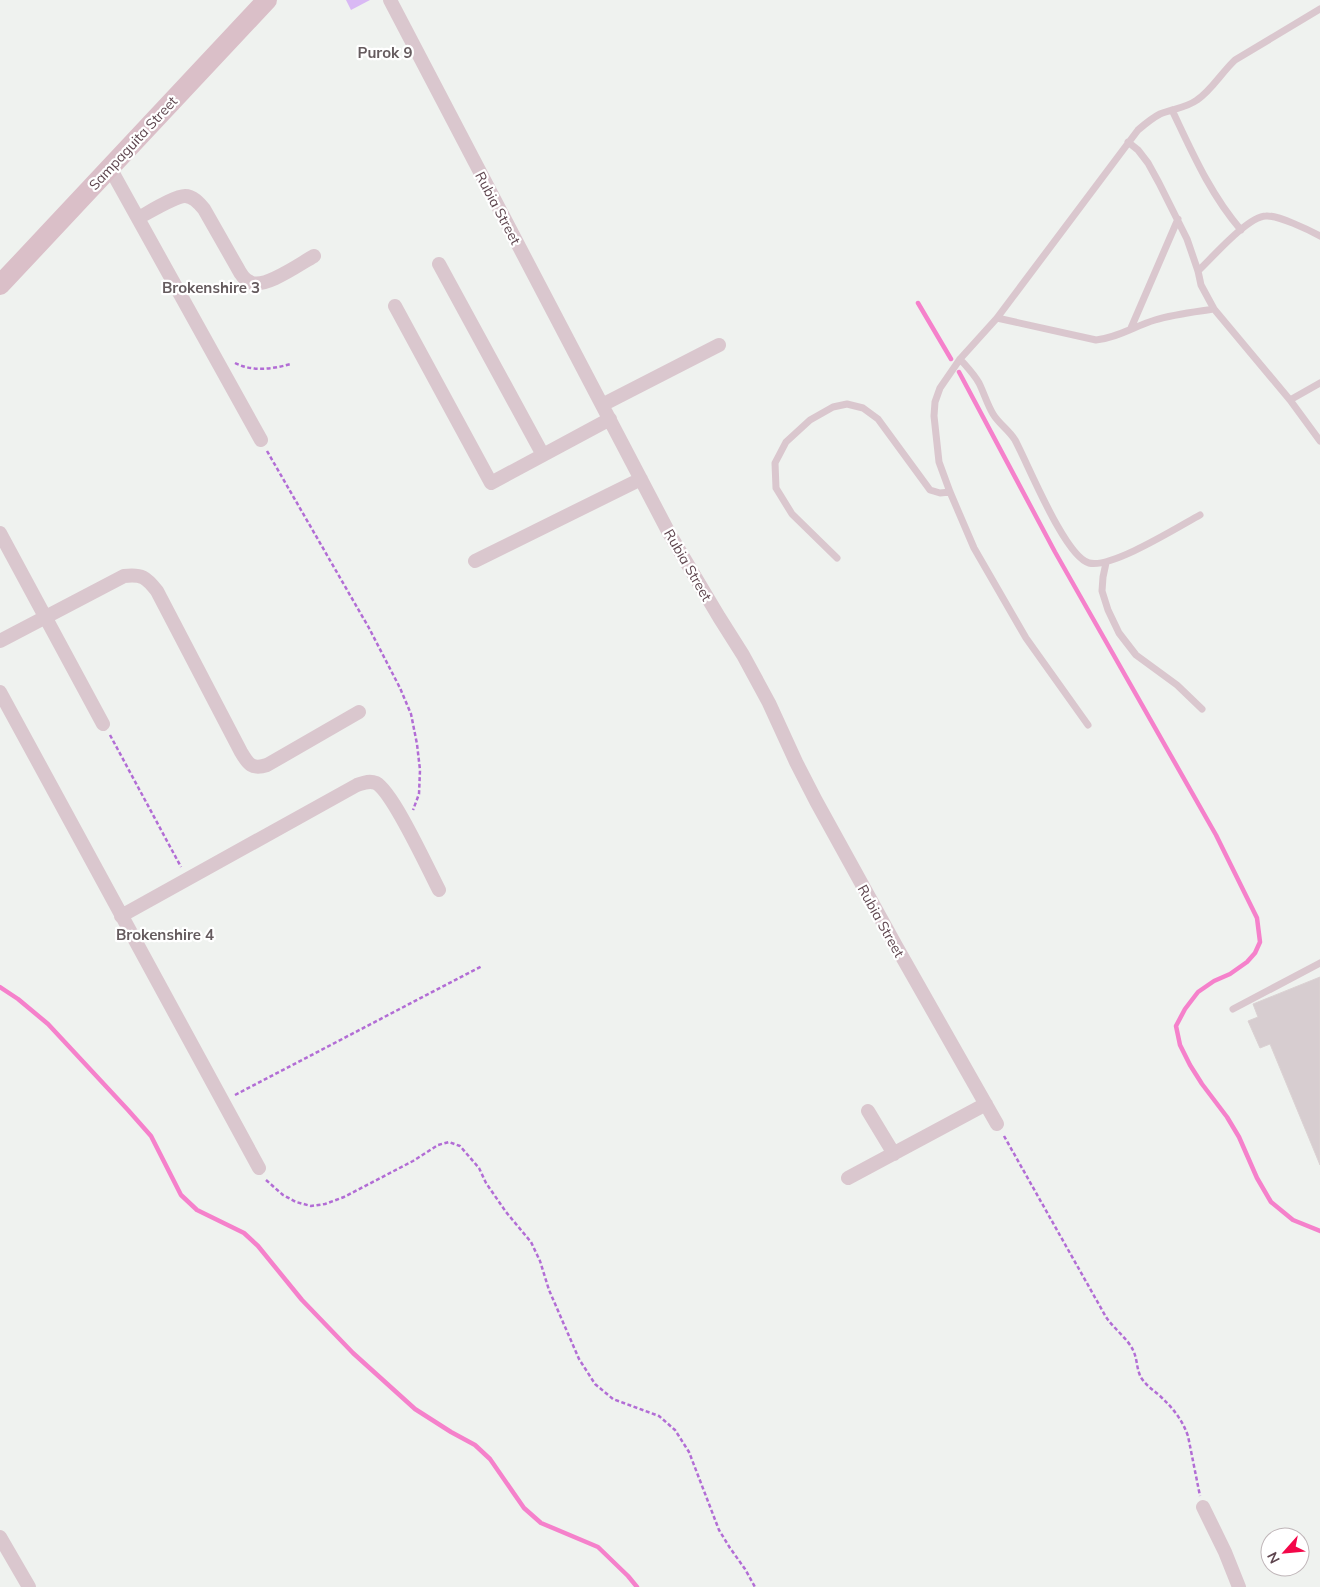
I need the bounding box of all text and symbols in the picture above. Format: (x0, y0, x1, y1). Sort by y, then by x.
district label: Purok 9 (358, 43, 412, 62)
street label: Sampaguita Street (85, 92, 181, 194)
street label: Rubia Street (471, 168, 525, 248)
district label: Brokenshire 3 (162, 278, 260, 297)
street label: Rubia Street (660, 526, 716, 604)
street label: Rubia Street (854, 882, 908, 961)
district label: Brokenshire 4 (116, 925, 214, 944)
north arrow (1260, 1527, 1310, 1577)
text: N (1263, 1549, 1284, 1567)

